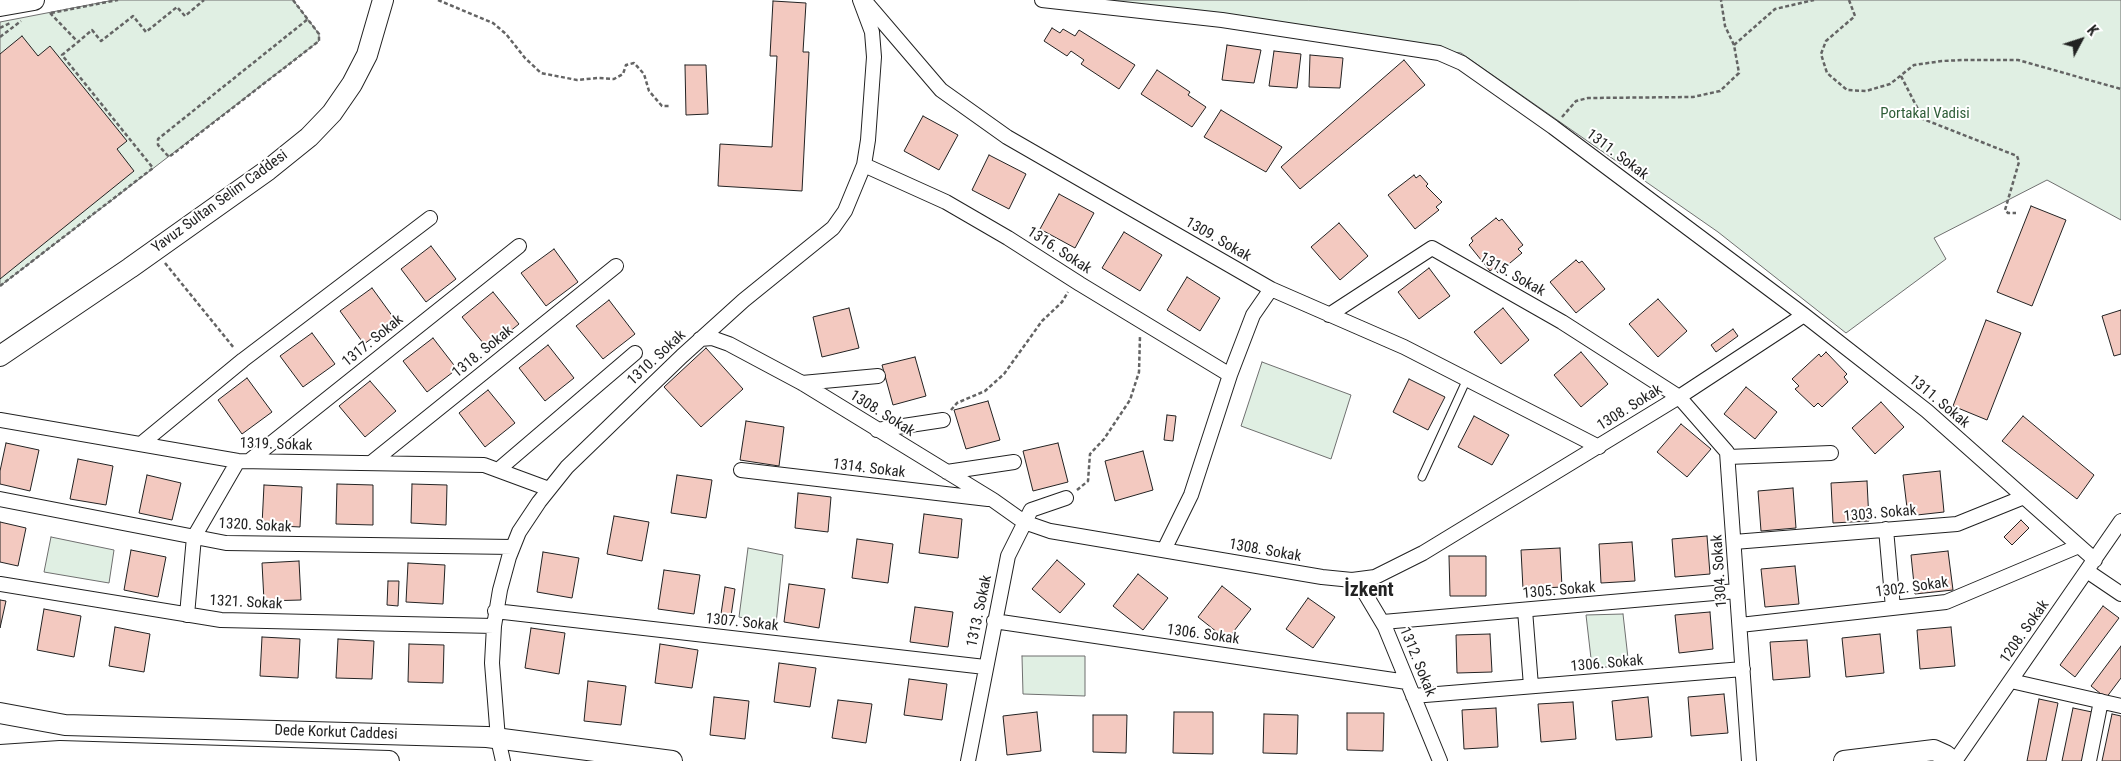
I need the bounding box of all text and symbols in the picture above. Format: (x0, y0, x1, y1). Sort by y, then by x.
north arrow (2056, 15, 2106, 65)
text: K (2084, 22, 2101, 38)
park label: Portakal Vadisi (1880, 105, 1970, 123)
street label: 1311. Sokak (1582, 126, 1652, 184)
street label: Yavuz Sultan Selim Caddesi (149, 147, 291, 257)
street label: 1309. Sokak (1182, 214, 1254, 266)
street label: 1316. Sokak (1023, 224, 1095, 278)
street label: 1315. Sokak (1476, 249, 1548, 301)
street label: 1317. Sokak (339, 311, 407, 371)
street label: 1318. Sokak (449, 322, 517, 382)
street label: 1310. Sokak (624, 327, 690, 389)
street label: 1311. Sokak (1905, 372, 1973, 432)
street label: 1308. Sokak (1594, 381, 1666, 435)
street label: 1308. Sokak (846, 387, 918, 441)
street label: 1319. Sokak (239, 435, 313, 455)
street label: 1314. Sokak (832, 456, 906, 482)
street label: 1303. Sokak (1843, 502, 1917, 526)
street label: 1320. Sokak (218, 515, 292, 537)
street label: 1304. Sokak (1708, 534, 1732, 608)
street label: 1308. Sokak (1227, 536, 1303, 566)
street label: 1313. Sokak (964, 573, 996, 649)
street label: 1302. Sokak (1875, 574, 1949, 602)
district label: İzkent (1344, 579, 1394, 603)
street label: 1305. Sokak (1522, 579, 1596, 603)
street label: 1321. Sokak (209, 592, 283, 614)
street label: 1208. Sokak (1997, 597, 2053, 667)
street label: 1307. Sokak (705, 610, 779, 636)
street label: 1306. Sokak (1166, 621, 1240, 649)
street label: 1312. Sokak (1395, 625, 1439, 699)
street label: 1306. Sokak (1570, 652, 1644, 676)
street label: Dede Korkut Caddesi (274, 722, 398, 744)

